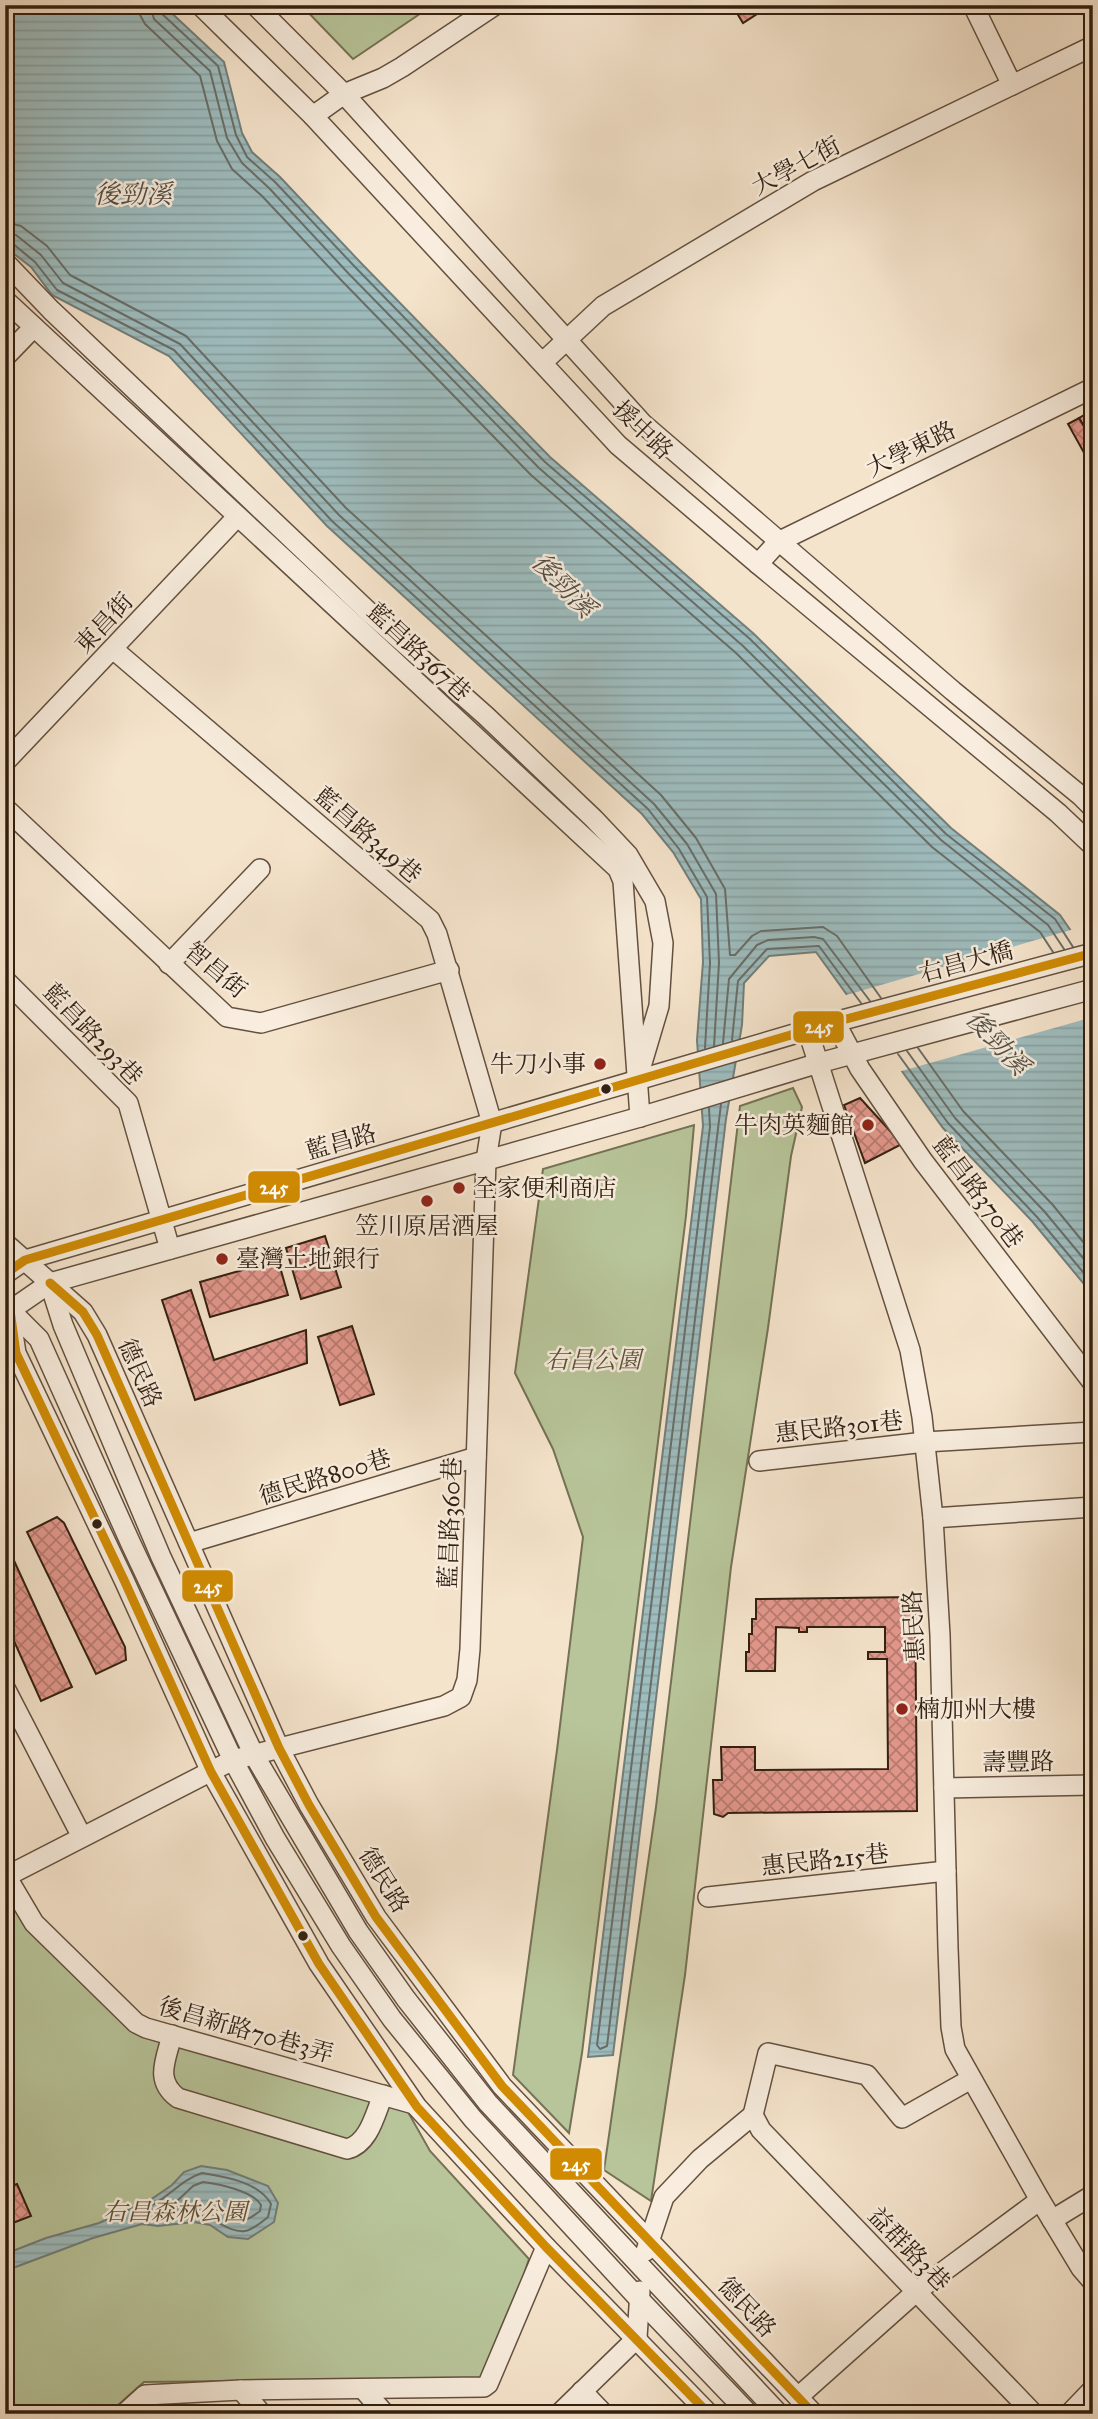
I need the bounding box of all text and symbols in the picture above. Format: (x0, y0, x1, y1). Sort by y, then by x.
street label: 大學七街 (747, 130, 845, 202)
water label: 後勁溪 (94, 178, 175, 210)
street label: 援中路 (607, 394, 679, 466)
street label: 大學東路 (861, 414, 961, 484)
water label: 後勁溪 (525, 546, 605, 626)
street label: 東昌街 (68, 586, 140, 660)
street label: 藍昌路367巷 (361, 596, 477, 708)
street label: 藍昌路349巷 (308, 780, 428, 890)
street label: 智昌街 (179, 935, 253, 1005)
street label: 右昌大橋 (916, 935, 1016, 989)
street label: 藍昌路293巷 (37, 977, 149, 1091)
water label: 後勁溪 (960, 1003, 1038, 1084)
line badge: 245 (792, 1010, 845, 1044)
text: 245 (805, 1015, 834, 1039)
place label: 牛刀小事 (490, 1049, 586, 1079)
marker: 牛刀小事 (592, 1056, 608, 1072)
unlabelled marker (599, 1082, 613, 1096)
place label: 牛肉英麵館 (734, 1110, 854, 1140)
marker: 牛肉英麵館 (860, 1117, 876, 1133)
street label: 藍昌路 (302, 1118, 380, 1166)
street label: 藍昌路370巷 (926, 1130, 1030, 1254)
line badge: 245 (247, 1170, 301, 1204)
place label: 全家便利商店 (473, 1173, 617, 1203)
text: 245 (260, 1176, 289, 1200)
marker: 全家便利商店 (451, 1180, 467, 1196)
marker: 笠川原居酒屋 (419, 1193, 435, 1209)
place label: 笠川原居酒屋 (355, 1211, 499, 1241)
place label: 臺灣土地銀行 (236, 1244, 380, 1274)
marker: 臺灣土地銀行 (214, 1251, 230, 1267)
street label: 德民路 (112, 1334, 168, 1412)
park label: 右昌公園 (545, 1345, 645, 1375)
street label: 惠民路301巷 (773, 1405, 905, 1449)
street label: 德民路800巷 (255, 1443, 395, 1511)
street label: 藍昌路360巷 (433, 1457, 467, 1589)
unlabelled marker (90, 1517, 104, 1531)
line badge: 245 (181, 1569, 234, 1603)
text: 245 (194, 1575, 223, 1599)
street label: 惠民路 (897, 1589, 931, 1663)
place label: 楠加州大樓 (916, 1694, 1036, 1724)
marker: 楠加州大樓 (894, 1701, 910, 1717)
street label: 壽豐路 (982, 1746, 1054, 1778)
street label: 惠民路215巷 (760, 1838, 890, 1882)
street label: 德民路 (352, 1842, 416, 1918)
unlabelled marker (296, 1929, 310, 1943)
street label: 後昌新路70巷3弄 (155, 1991, 337, 2069)
line badge: 245 (549, 2147, 603, 2181)
text: 245 (562, 2153, 591, 2177)
park label: 右昌森林公園 (103, 2197, 251, 2227)
street label: 益群路3巷 (862, 2201, 956, 2297)
street label: 德民路 (711, 2270, 783, 2344)

